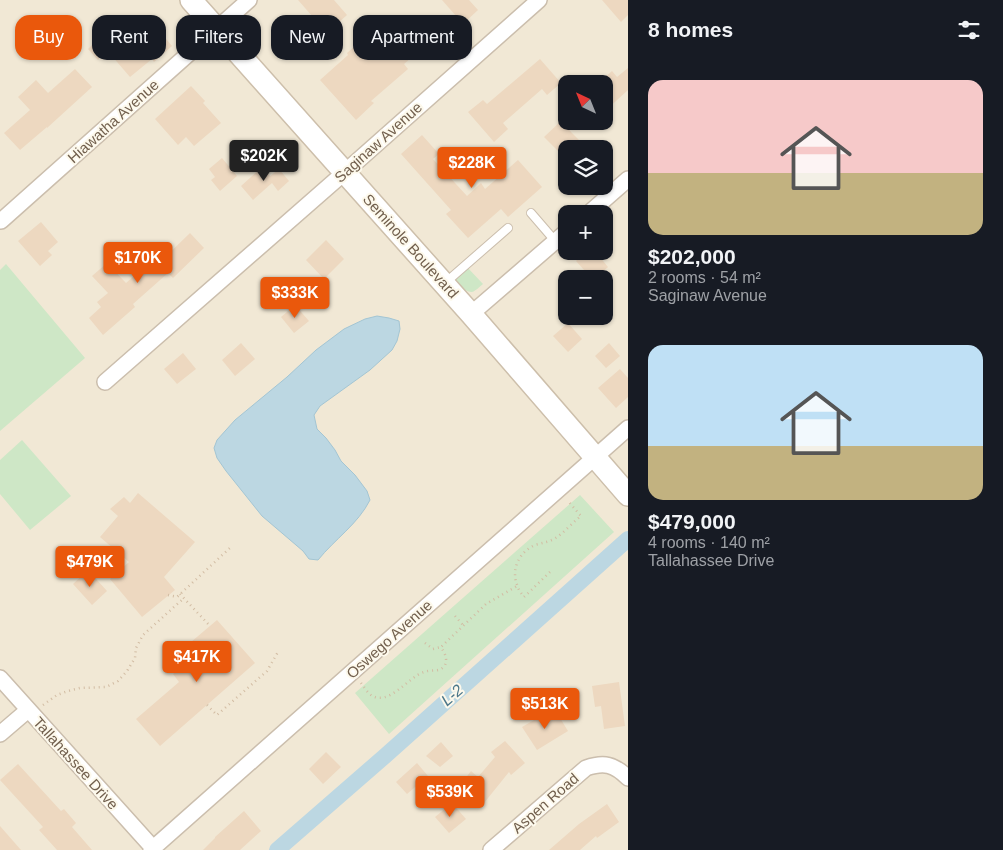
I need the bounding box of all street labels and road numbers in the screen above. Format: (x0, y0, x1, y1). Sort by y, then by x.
street label: Hiawatha Avenue (64, 76, 162, 166)
street label: Saginaw Avenue (331, 98, 425, 186)
street label: Seminole Boulevard (360, 190, 462, 302)
street label: Oswego Avenue (343, 596, 435, 682)
street label: Tallahassee Drive (30, 713, 122, 813)
street label: Aspen Road (508, 770, 582, 836)

